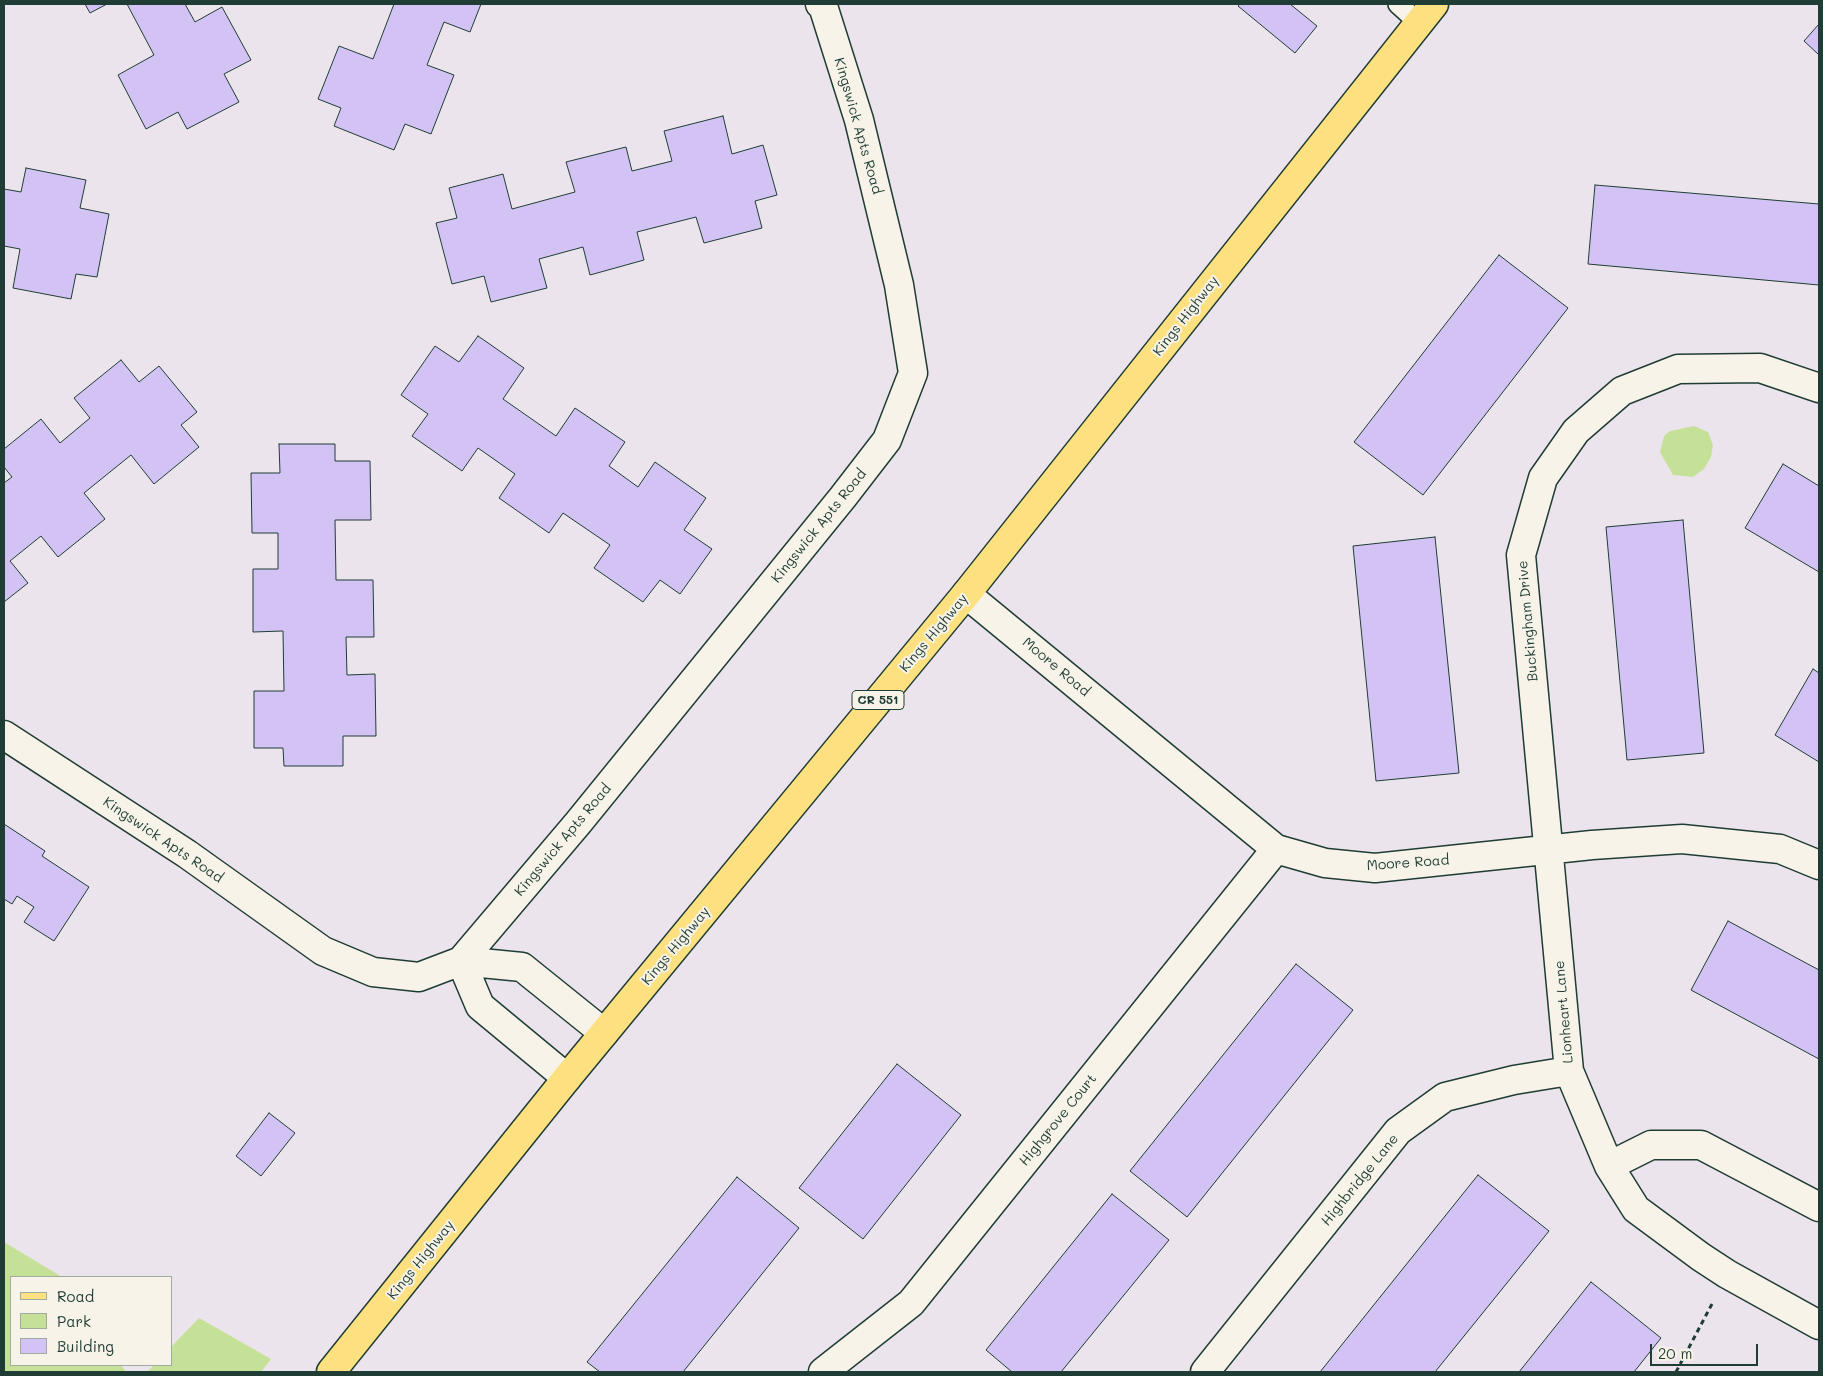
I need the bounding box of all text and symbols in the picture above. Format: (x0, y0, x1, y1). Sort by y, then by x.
street label: Kingswick Apts Road (830, 56, 886, 196)
street label: Kings Highway (1149, 273, 1223, 359)
street label: Kingswick Apts Road (768, 466, 870, 586)
street label: Buckingham Drive (1514, 560, 1542, 682)
street label: Kings Highway (896, 590, 972, 676)
street label: Moore Road (1019, 634, 1093, 700)
road number: CR 551 (852, 690, 904, 710)
street label: Kingswick Apts Road (511, 780, 615, 900)
street label: Kingswick Apts Road (100, 794, 226, 886)
street label: Moore Road (1366, 852, 1450, 874)
street label: Kings Highway (638, 903, 714, 989)
street label: Lionheart Lane (1551, 960, 1577, 1064)
street label: Highgrove Court (1016, 1071, 1100, 1169)
street label: Highbridge Lane (1318, 1131, 1402, 1229)
street label: Kings Highway (384, 1217, 458, 1303)
legend (10, 1276, 172, 1366)
text: Road (57, 1286, 94, 1306)
text: Park (57, 1311, 91, 1331)
scale bar (1653, 1334, 1760, 1366)
text: Building (57, 1336, 114, 1356)
text: 20 m (1658, 1343, 1692, 1363)

